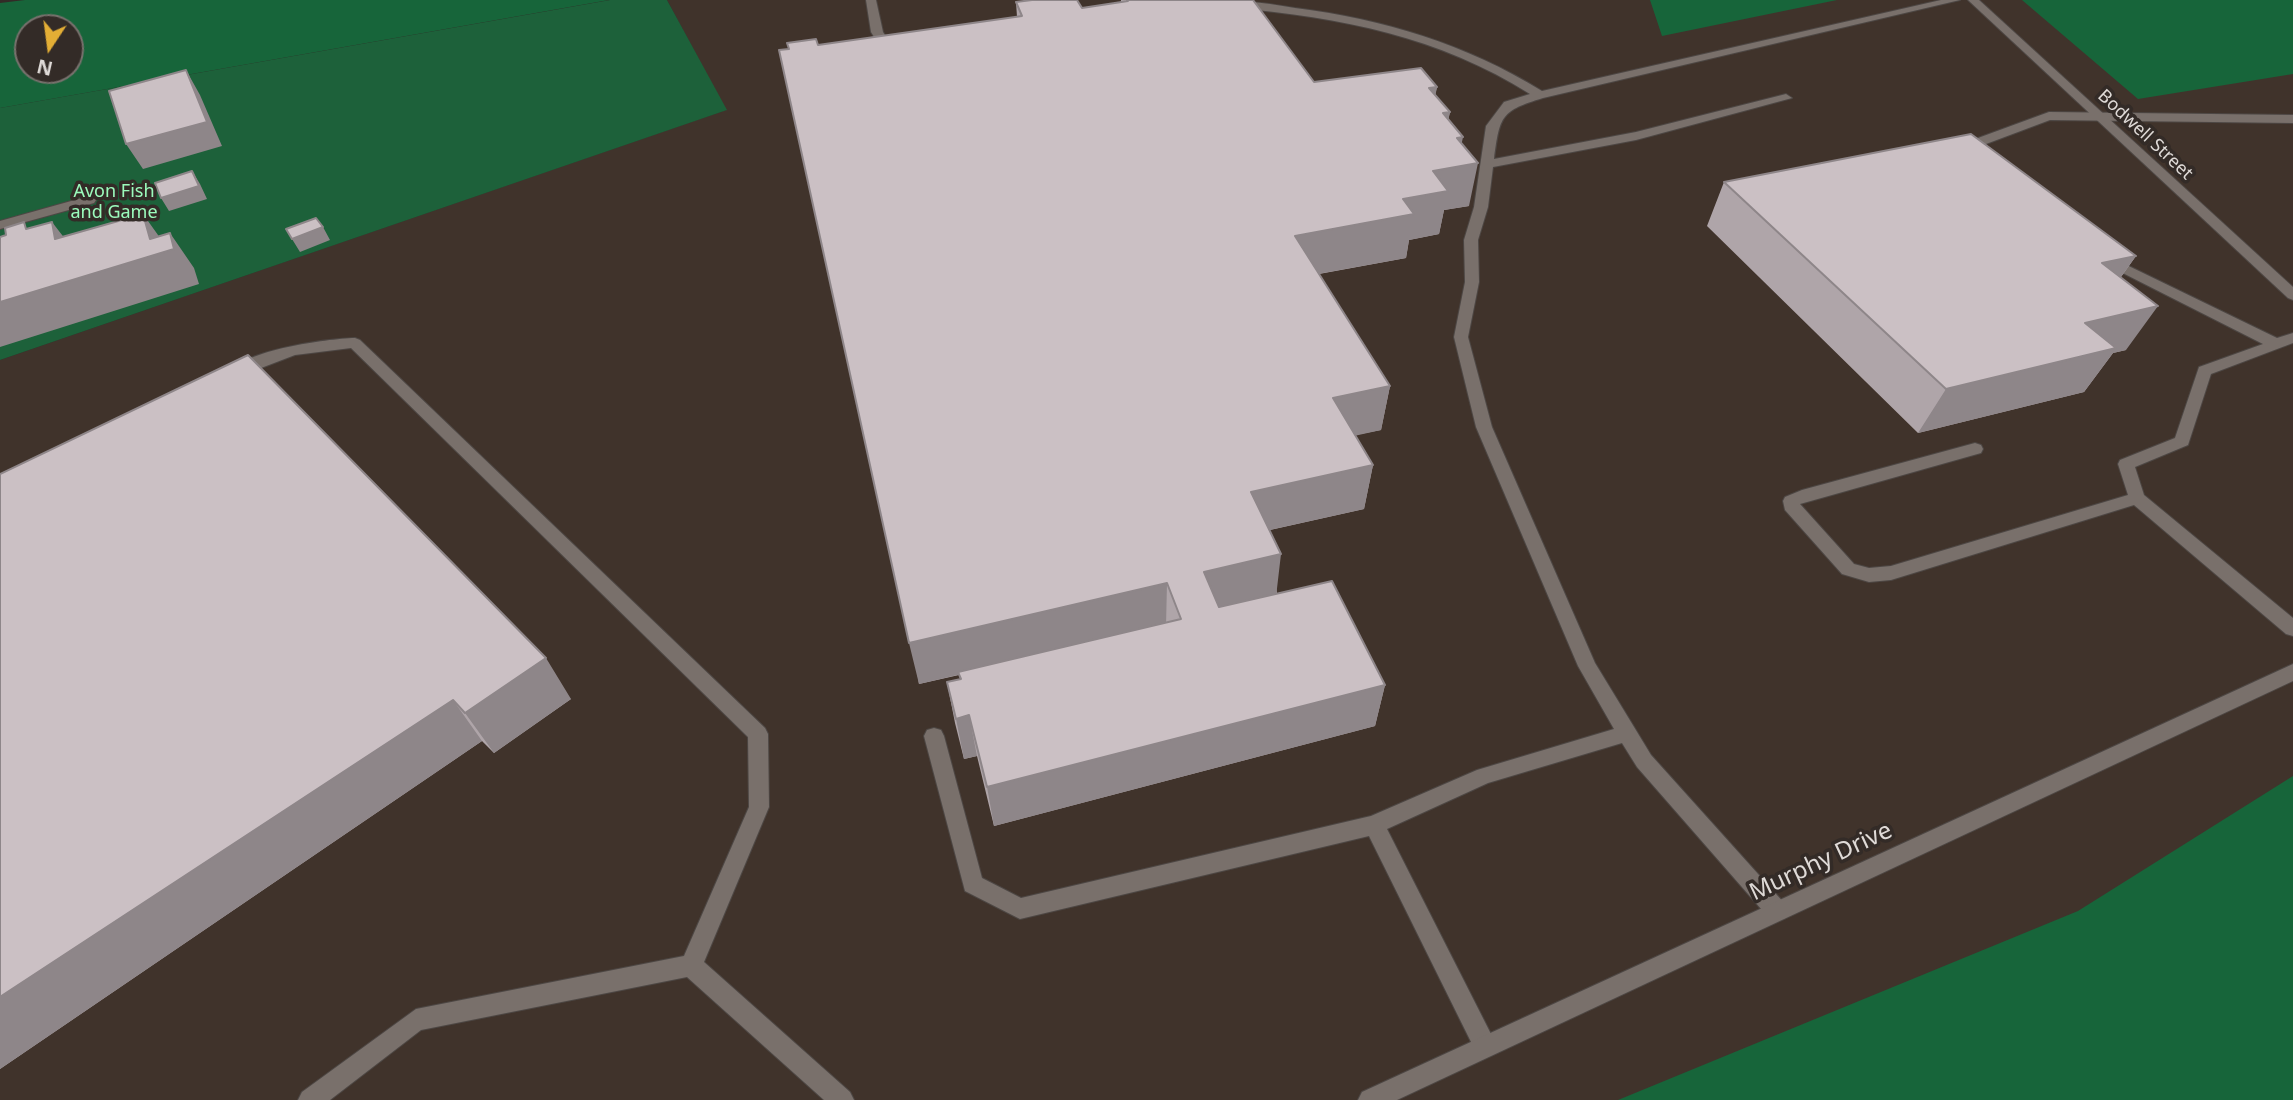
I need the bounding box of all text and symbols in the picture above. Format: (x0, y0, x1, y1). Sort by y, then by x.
north arrow (14, 14, 84, 84)
text: N (34, 53, 55, 82)
street label: Bodwell Street (2093, 85, 2197, 185)
park label: Avon Fish and Game (70, 181, 158, 224)
street label: Murphy Drive (1745, 816, 1897, 908)

